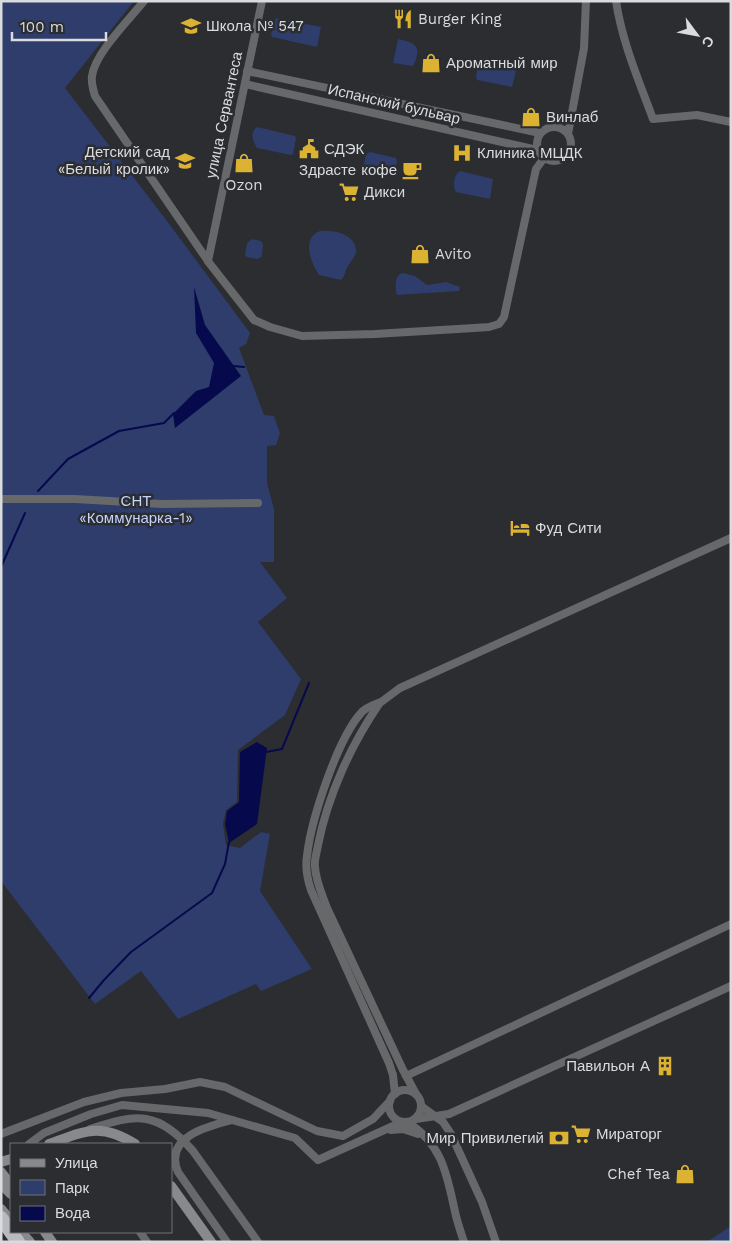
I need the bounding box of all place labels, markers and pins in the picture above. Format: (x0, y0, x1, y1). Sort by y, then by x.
restaurant icon: Burger King (392, 8, 414, 30)
place label: Burger King (418, 10, 501, 28)
school or university icon: Школа № 547 (180, 15, 202, 37)
place label: Школа № 547 (206, 17, 304, 35)
shop icon: Ароматный мир (420, 52, 442, 74)
place label: Ароматный мир (446, 54, 557, 72)
shop icon: Винлаб (520, 106, 542, 128)
place label: Винлаб (546, 108, 598, 126)
public building icon: СДЭК (298, 138, 320, 160)
place label: СДЭК (324, 140, 364, 158)
hospital icon: Клиника МЦДК (451, 142, 473, 164)
place label: Детский сад «Белый кролик» (58, 143, 170, 178)
place label: Клиника МЦДК (477, 144, 583, 162)
school or university icon: Детский сад «Белый кролик» (174, 150, 196, 172)
shop icon: Ozon (233, 152, 255, 174)
cafe icon: Здрасте кофе (401, 159, 423, 181)
place label: Здрасте кофе (299, 161, 397, 179)
place label: Ozon (225, 176, 263, 194)
supermarket icon: Дикси (338, 181, 360, 203)
place label: Дикси (364, 183, 405, 201)
shop icon: Avito (409, 243, 431, 265)
place label: Avito (435, 245, 471, 263)
hotel icon: Фуд Сити (509, 517, 531, 539)
place label: Фуд Сити (535, 519, 602, 537)
building icon: Павильон А (654, 1055, 676, 1077)
place label: Павильон А (566, 1057, 650, 1075)
supermarket icon: Мираторг (570, 1123, 592, 1145)
place label: Мираторг (596, 1125, 663, 1143)
bank icon: Мир Привилегий (548, 1127, 570, 1149)
place label: Мир Привилегий (426, 1129, 544, 1147)
shop icon: Chef Tea (674, 1163, 696, 1185)
place label: Chef Tea (607, 1165, 671, 1183)

